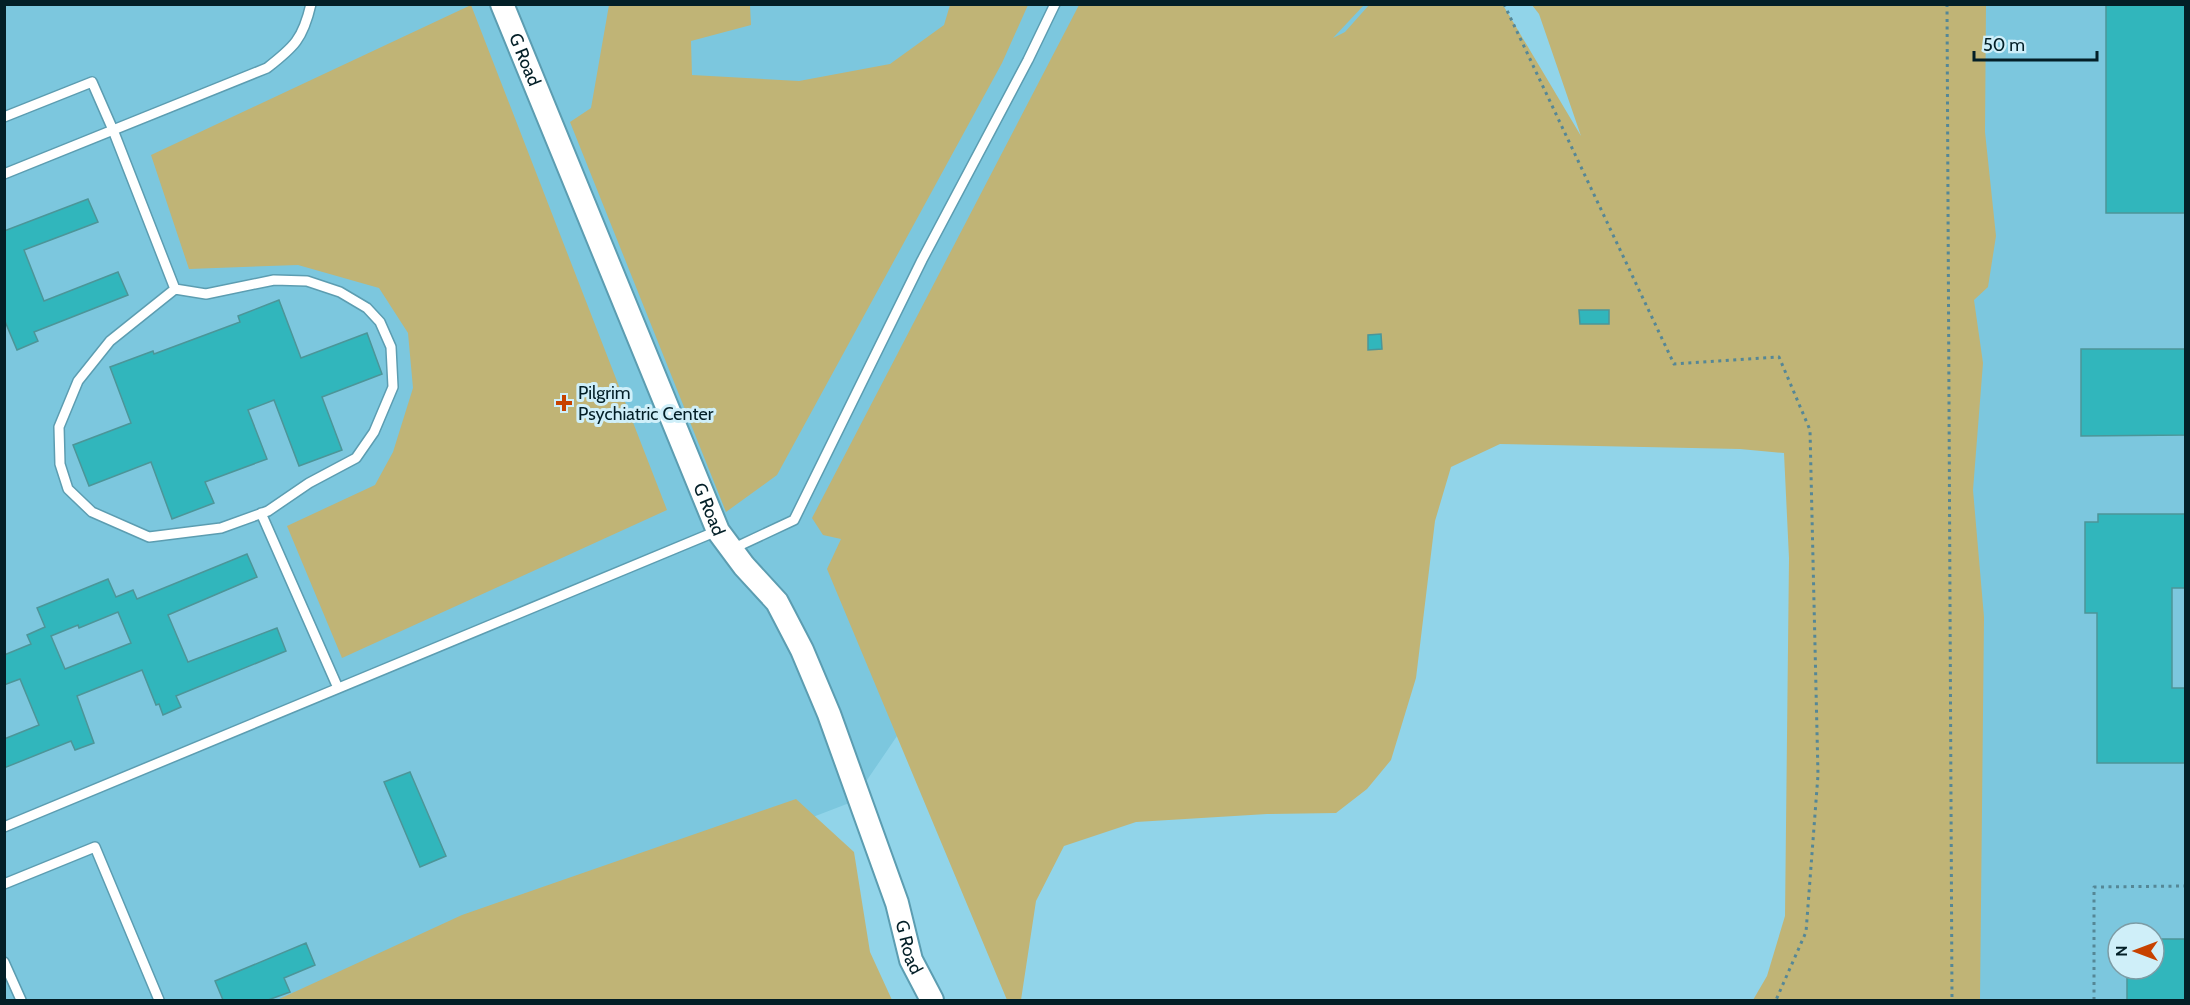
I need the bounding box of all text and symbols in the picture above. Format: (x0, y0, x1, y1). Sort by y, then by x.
scale bar (1974, 24, 2097, 62)
street label: G Road (504, 30, 545, 89)
text: 50 m (1983, 34, 2025, 56)
place label: Pilgrim Psychiatric Center (578, 382, 714, 425)
marker: Pilgrim Psychiatric Center (555, 394, 573, 412)
street label: G Road (688, 479, 730, 539)
street label: G Road (891, 918, 927, 978)
north arrow (2106, 921, 2166, 981)
text: N (2112, 945, 2131, 957)

